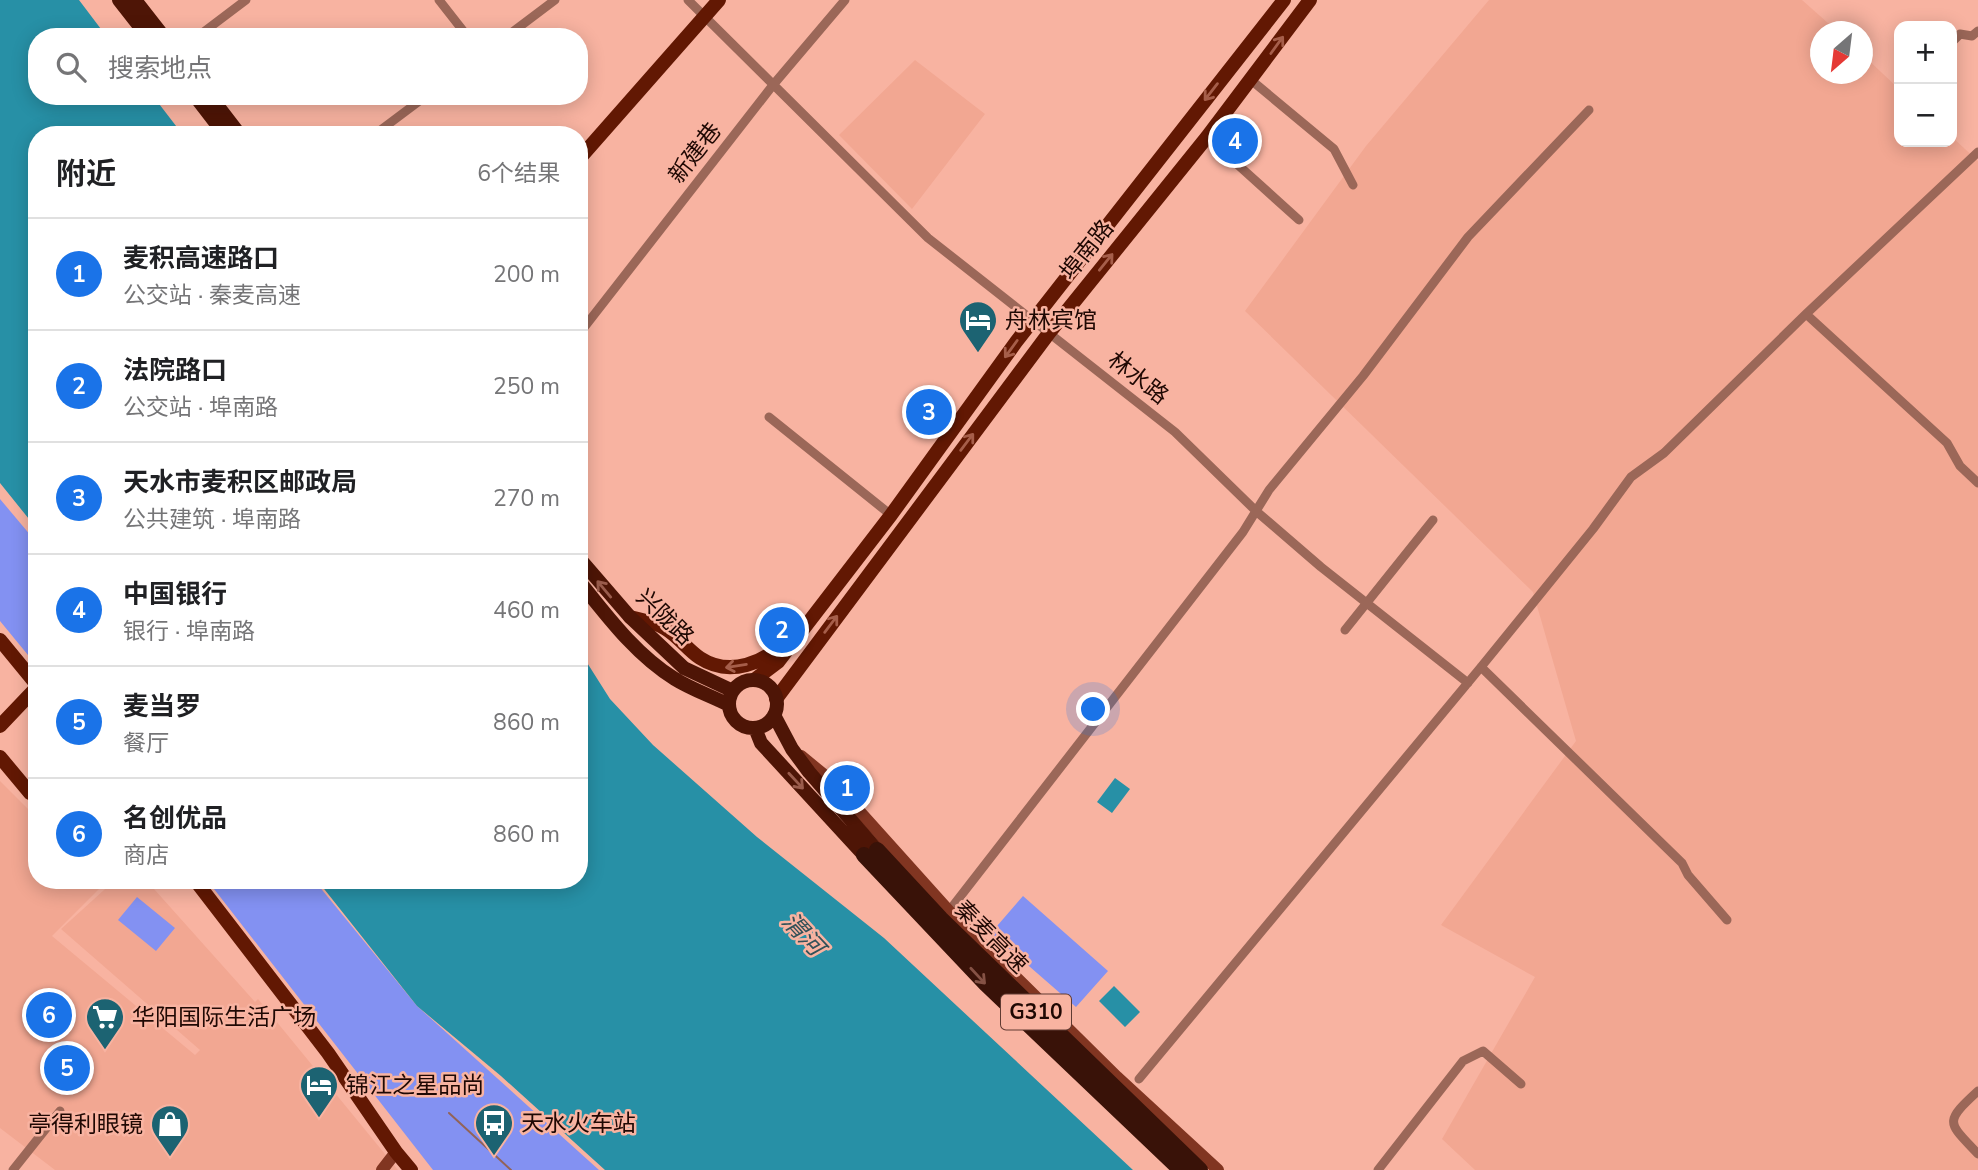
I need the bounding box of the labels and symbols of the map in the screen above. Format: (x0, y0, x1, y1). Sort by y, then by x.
north arrow (1810, 21, 1873, 84)
one-way arrow (1269, 35, 1284, 54)
one-way arrow (1204, 83, 1219, 101)
pin: 4 (1212, 115, 1258, 167)
street label: 新建巷 (662, 116, 728, 190)
street label: 埠南路 (1053, 213, 1121, 287)
one-way arrow (1099, 253, 1114, 271)
hotel icon: 舟林宾馆 (957, 299, 999, 354)
place label: 舟林宾馆 (1005, 305, 1097, 336)
one-way arrow (1004, 339, 1018, 358)
street label: 林水路 (1101, 345, 1175, 411)
pin: 3 (906, 386, 952, 438)
one-way arrow (960, 433, 975, 452)
one-way arrow (597, 580, 612, 598)
street label: 兴陇路 (629, 582, 701, 652)
pin: 2 (759, 604, 805, 656)
one-way arrow (824, 615, 838, 634)
one-way arrow (725, 660, 748, 673)
your location (1076, 692, 1110, 726)
pin: 1 (824, 762, 870, 814)
one-way arrow (788, 772, 805, 789)
street label: 秦麦高速 (948, 894, 1034, 980)
water label: 渭河 (775, 906, 834, 965)
one-way arrow (970, 967, 987, 984)
pin: 6 (26, 989, 72, 1041)
road number: G310 (1001, 995, 1071, 1030)
supermarket icon: 华阳国际生活广场 (84, 996, 126, 1051)
place label: 华阳国际生活广场 (132, 1002, 316, 1033)
pin: 5 (44, 1042, 90, 1094)
hotel icon: 锦江之星品尚 (298, 1064, 340, 1119)
place label: 锦江之星品尚 (346, 1070, 484, 1101)
bus stop icon: 天水火车站 (473, 1102, 515, 1157)
shop icon: 亭得利眼镜 (149, 1103, 191, 1158)
place label: 天水火车站 (521, 1108, 636, 1139)
place label: 亭得利眼镜 (28, 1109, 143, 1140)

